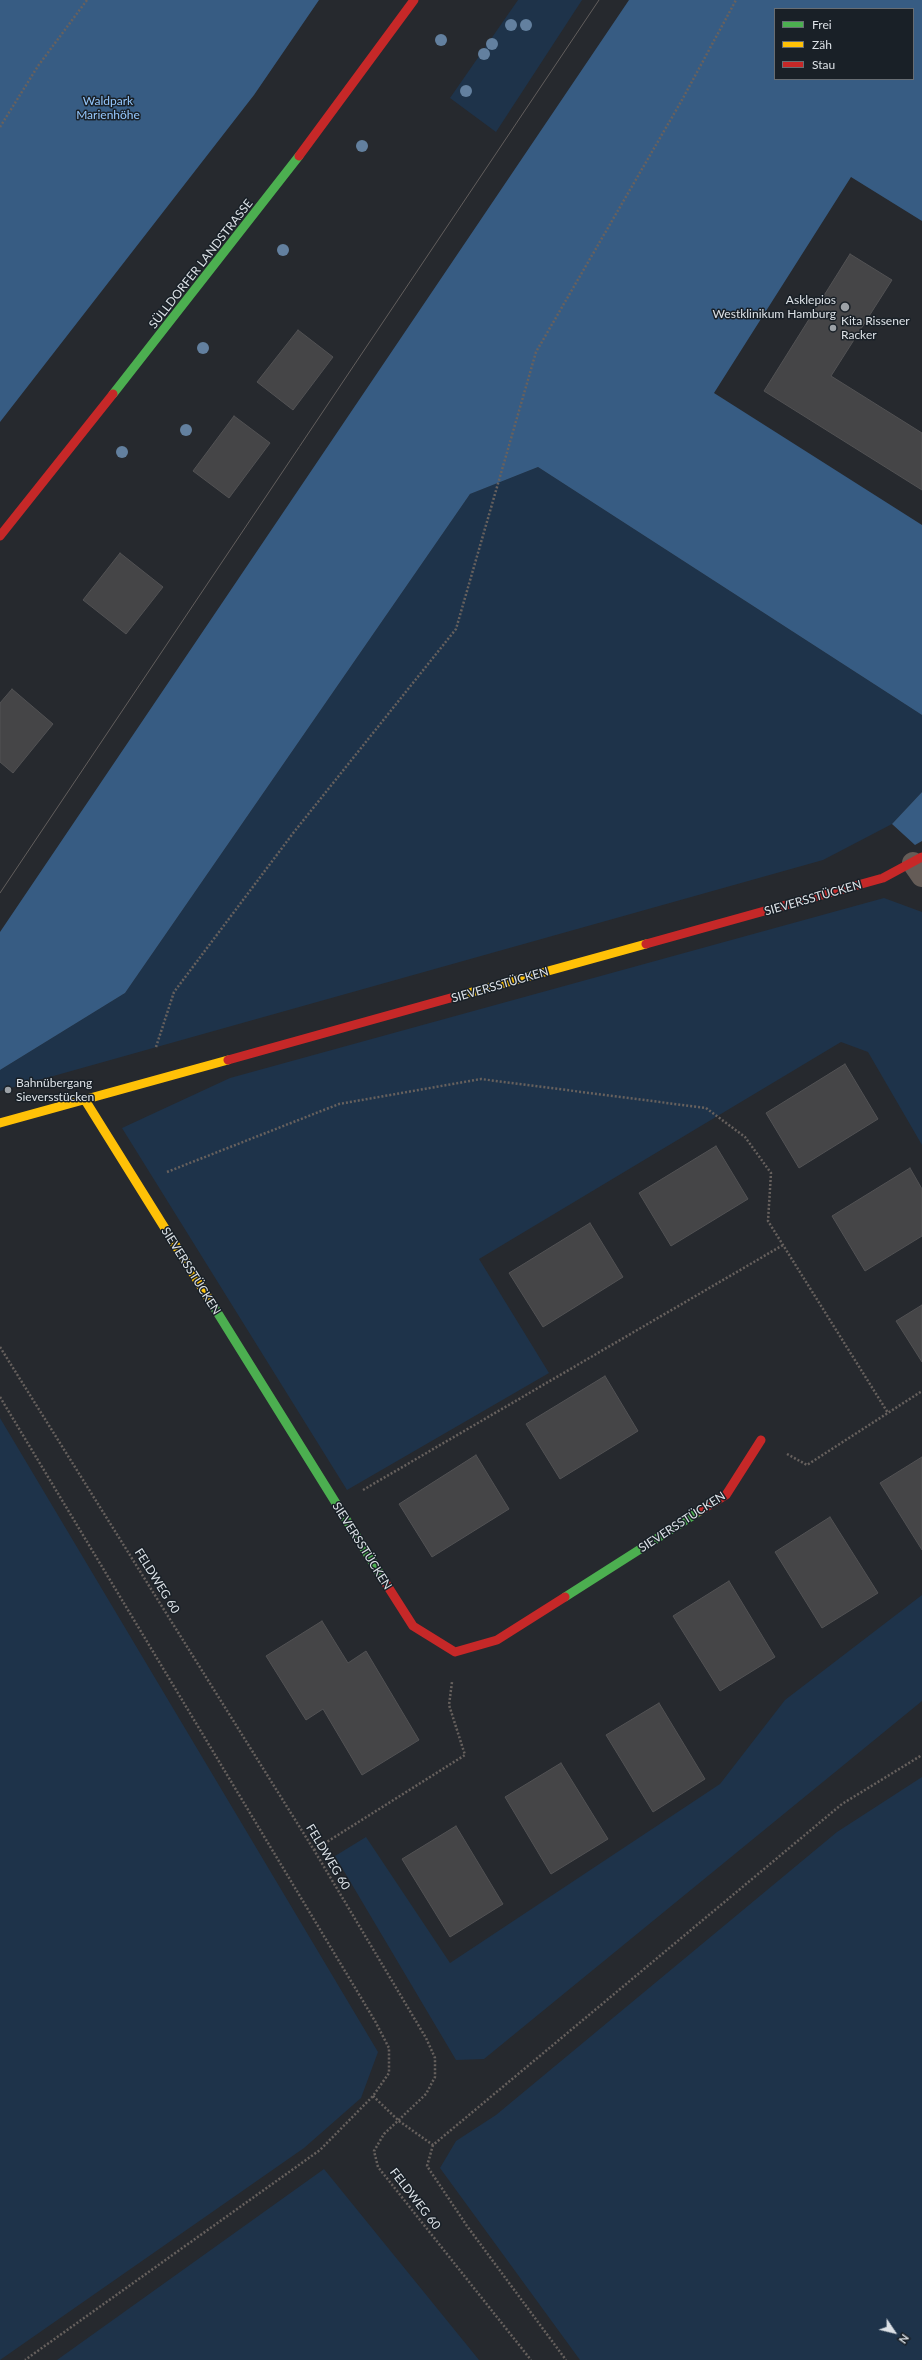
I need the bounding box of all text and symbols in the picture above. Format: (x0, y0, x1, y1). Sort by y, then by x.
legend (774, 8, 914, 80)
text: Frei (812, 17, 832, 32)
text: Zäh (812, 37, 832, 52)
text: Stau (812, 57, 835, 72)
park label: Waldpark Marienhöhe (76, 94, 140, 122)
street label: SÜLLDORFER LANDSTRASSE (146, 197, 256, 331)
place label: Asklepios Westklinikum Hamburg (713, 293, 836, 321)
marker: Asklepios Westklinikum Hamburg (839, 301, 851, 313)
place label: Kita Rissener Racker (841, 314, 910, 342)
marker: Kita Rissener Racker (828, 323, 838, 333)
street label: SIEVERSSTÜCKEN (763, 877, 863, 919)
street label: SIEVERSSTÜCKEN (450, 964, 550, 1006)
place label: Bahnübergang Sieversstücken (16, 1076, 94, 1104)
marker: Bahnübergang Sieversstücken (3, 1085, 13, 1095)
street label: SIEVERSSTÜCKEN (158, 1225, 224, 1317)
street label: SIEVERSSTÜCKEN (636, 1489, 728, 1555)
street label: SIEVERSSTÜCKEN (329, 1500, 395, 1592)
street label: FELDWEG 60 (131, 1546, 183, 1616)
street label: FELDWEG 60 (303, 1822, 353, 1892)
street label: FELDWEG 60 (387, 2165, 443, 2233)
north arrow (874, 2312, 914, 2352)
text: N (896, 2332, 912, 2346)

